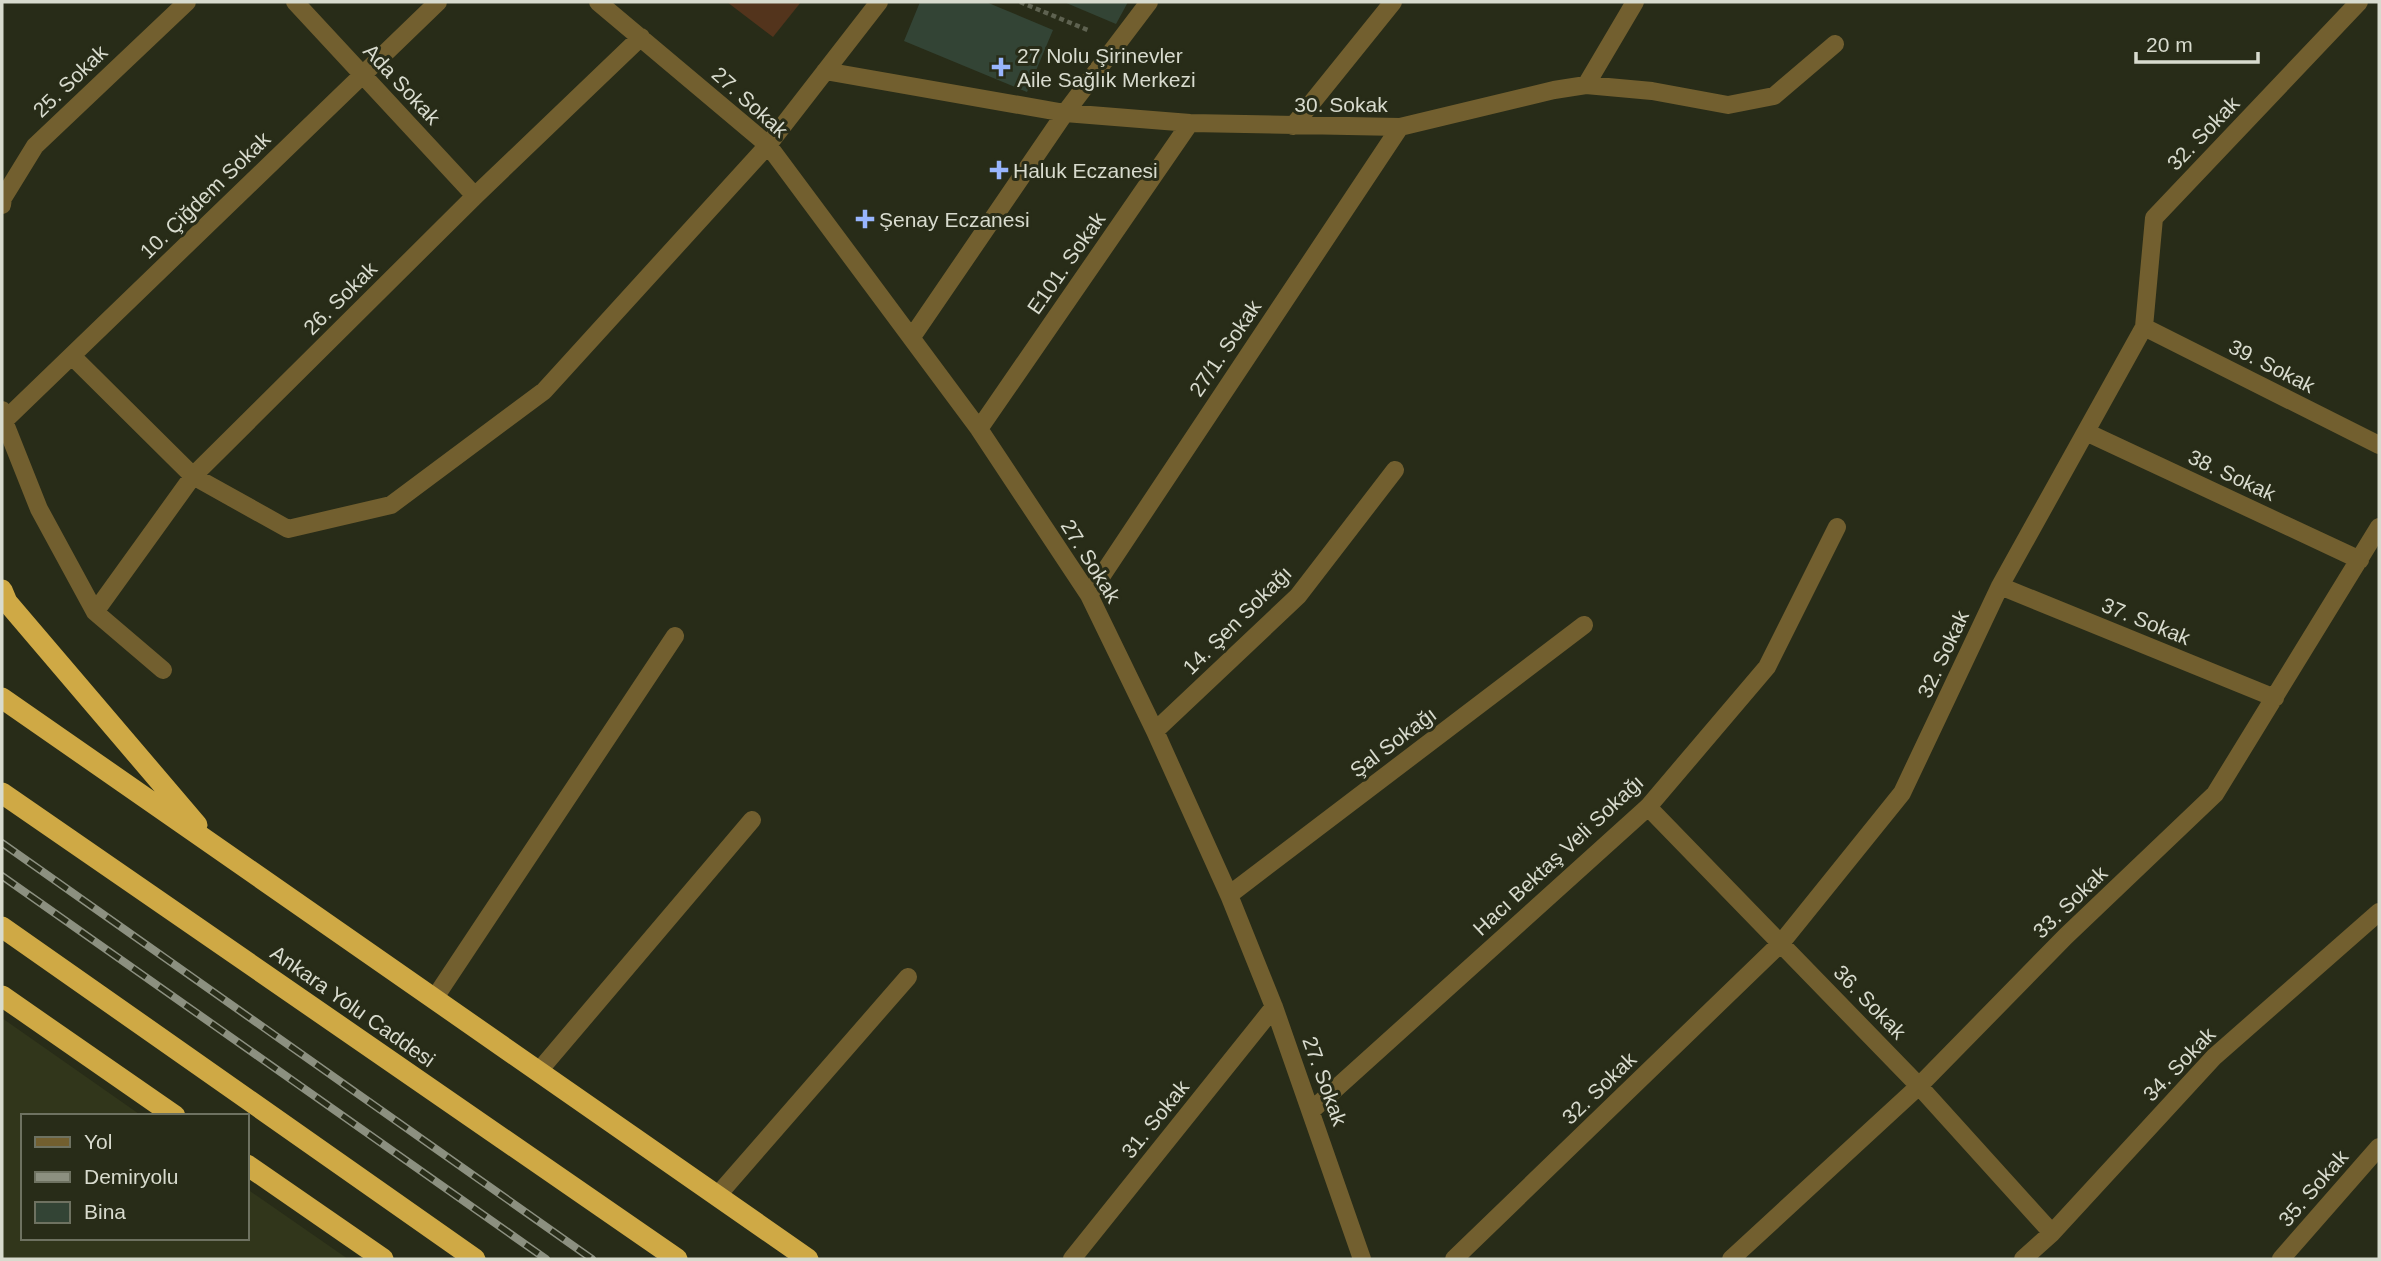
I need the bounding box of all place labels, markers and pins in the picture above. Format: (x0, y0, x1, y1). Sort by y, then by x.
place label: 27 Nolu Şirinevler Aile Sağlık Merkezi (1017, 44, 1196, 91)
marker: 27 Nolu Şirinevler Aile Sağlık Merkezi (991, 57, 1011, 77)
place label: Haluk Eczanesi (1013, 159, 1158, 182)
marker: Haluk Eczanesi (991, 162, 1007, 178)
place label: Şenay Eczanesi (879, 208, 1030, 231)
marker: Şenay Eczanesi (857, 211, 873, 227)

